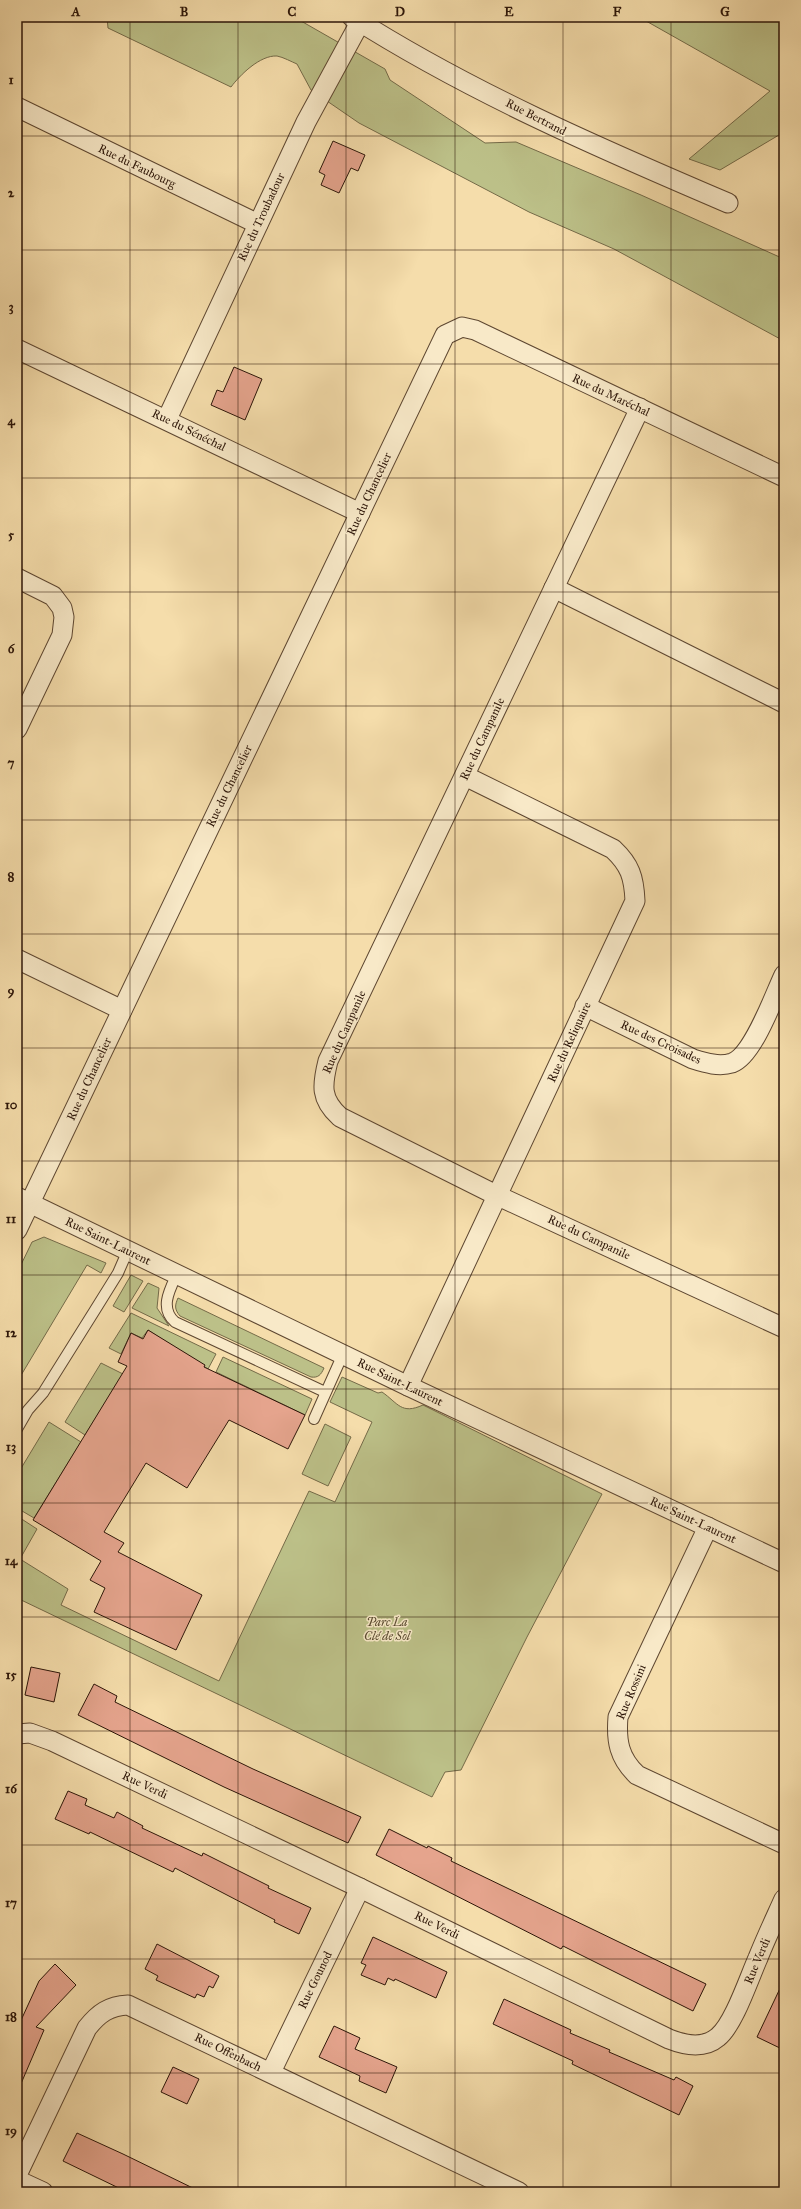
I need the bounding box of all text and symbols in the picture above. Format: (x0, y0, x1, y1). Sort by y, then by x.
text: A (71, 4, 81, 20)
text: B (180, 4, 189, 20)
text: C (288, 4, 297, 20)
text: D (395, 4, 405, 20)
text: E (504, 4, 514, 20)
text: F (613, 4, 622, 20)
text: G (720, 4, 730, 20)
text: 1 (8, 72, 14, 88)
street label: Rue Bertrand (503, 96, 569, 138)
street label: Rue du Faubourg (95, 141, 179, 192)
street label: Rue du Troubadour (234, 170, 288, 264)
text: 2 (8, 185, 15, 201)
text: 3 (8, 299, 14, 315)
street label: Rue du Maréchal (570, 371, 653, 419)
street label: Rue du Sénéchal (150, 406, 229, 454)
text: 4 (7, 413, 15, 429)
street label: Rue du Chancelier (344, 450, 395, 538)
text: 5 (8, 527, 15, 543)
text: 6 (8, 641, 16, 657)
street label: Rue du Campanile (457, 695, 507, 783)
street label: Rue du Chancelier (203, 742, 255, 829)
text: 7 (8, 755, 15, 771)
text: 8 (8, 869, 15, 885)
text: 9 (8, 983, 15, 999)
street label: Rue du Campanile (319, 988, 369, 1076)
street label: Rue du Reliquaire (544, 1000, 595, 1085)
street label: Rue des Croisades (619, 1017, 703, 1067)
street label: Rue du Chancelier (64, 1035, 115, 1123)
text: 10 (5, 1097, 18, 1113)
text: 11 (6, 1211, 16, 1227)
street label: Rue du Campanile (545, 1212, 633, 1262)
street label: Rue Saint-Laurent (63, 1214, 154, 1268)
text: 12 (5, 1325, 17, 1341)
street label: Rue Saint-Laurent (355, 1355, 446, 1409)
text: 13 (6, 1439, 16, 1455)
street label: Rue Saint-Laurent (648, 1494, 739, 1546)
text: 14 (5, 1553, 18, 1569)
park label: Parc La Clé de Sol (364, 1615, 412, 1643)
street label: Rue Rossini (613, 1662, 649, 1722)
text: 15 (5, 1667, 17, 1683)
street label: Rue Verdi (120, 1768, 171, 1802)
text: 16 (5, 1781, 18, 1797)
text: 17 (5, 1895, 17, 1911)
street label: Rue Verdi (412, 1908, 463, 1942)
street label: Rue Verdi (741, 1935, 773, 1986)
street label: Rue Gounod (295, 1949, 335, 2011)
text: 18 (5, 2009, 17, 2025)
street label: Rue Offenbach (192, 2030, 264, 2074)
text: 19 (5, 2123, 17, 2139)

